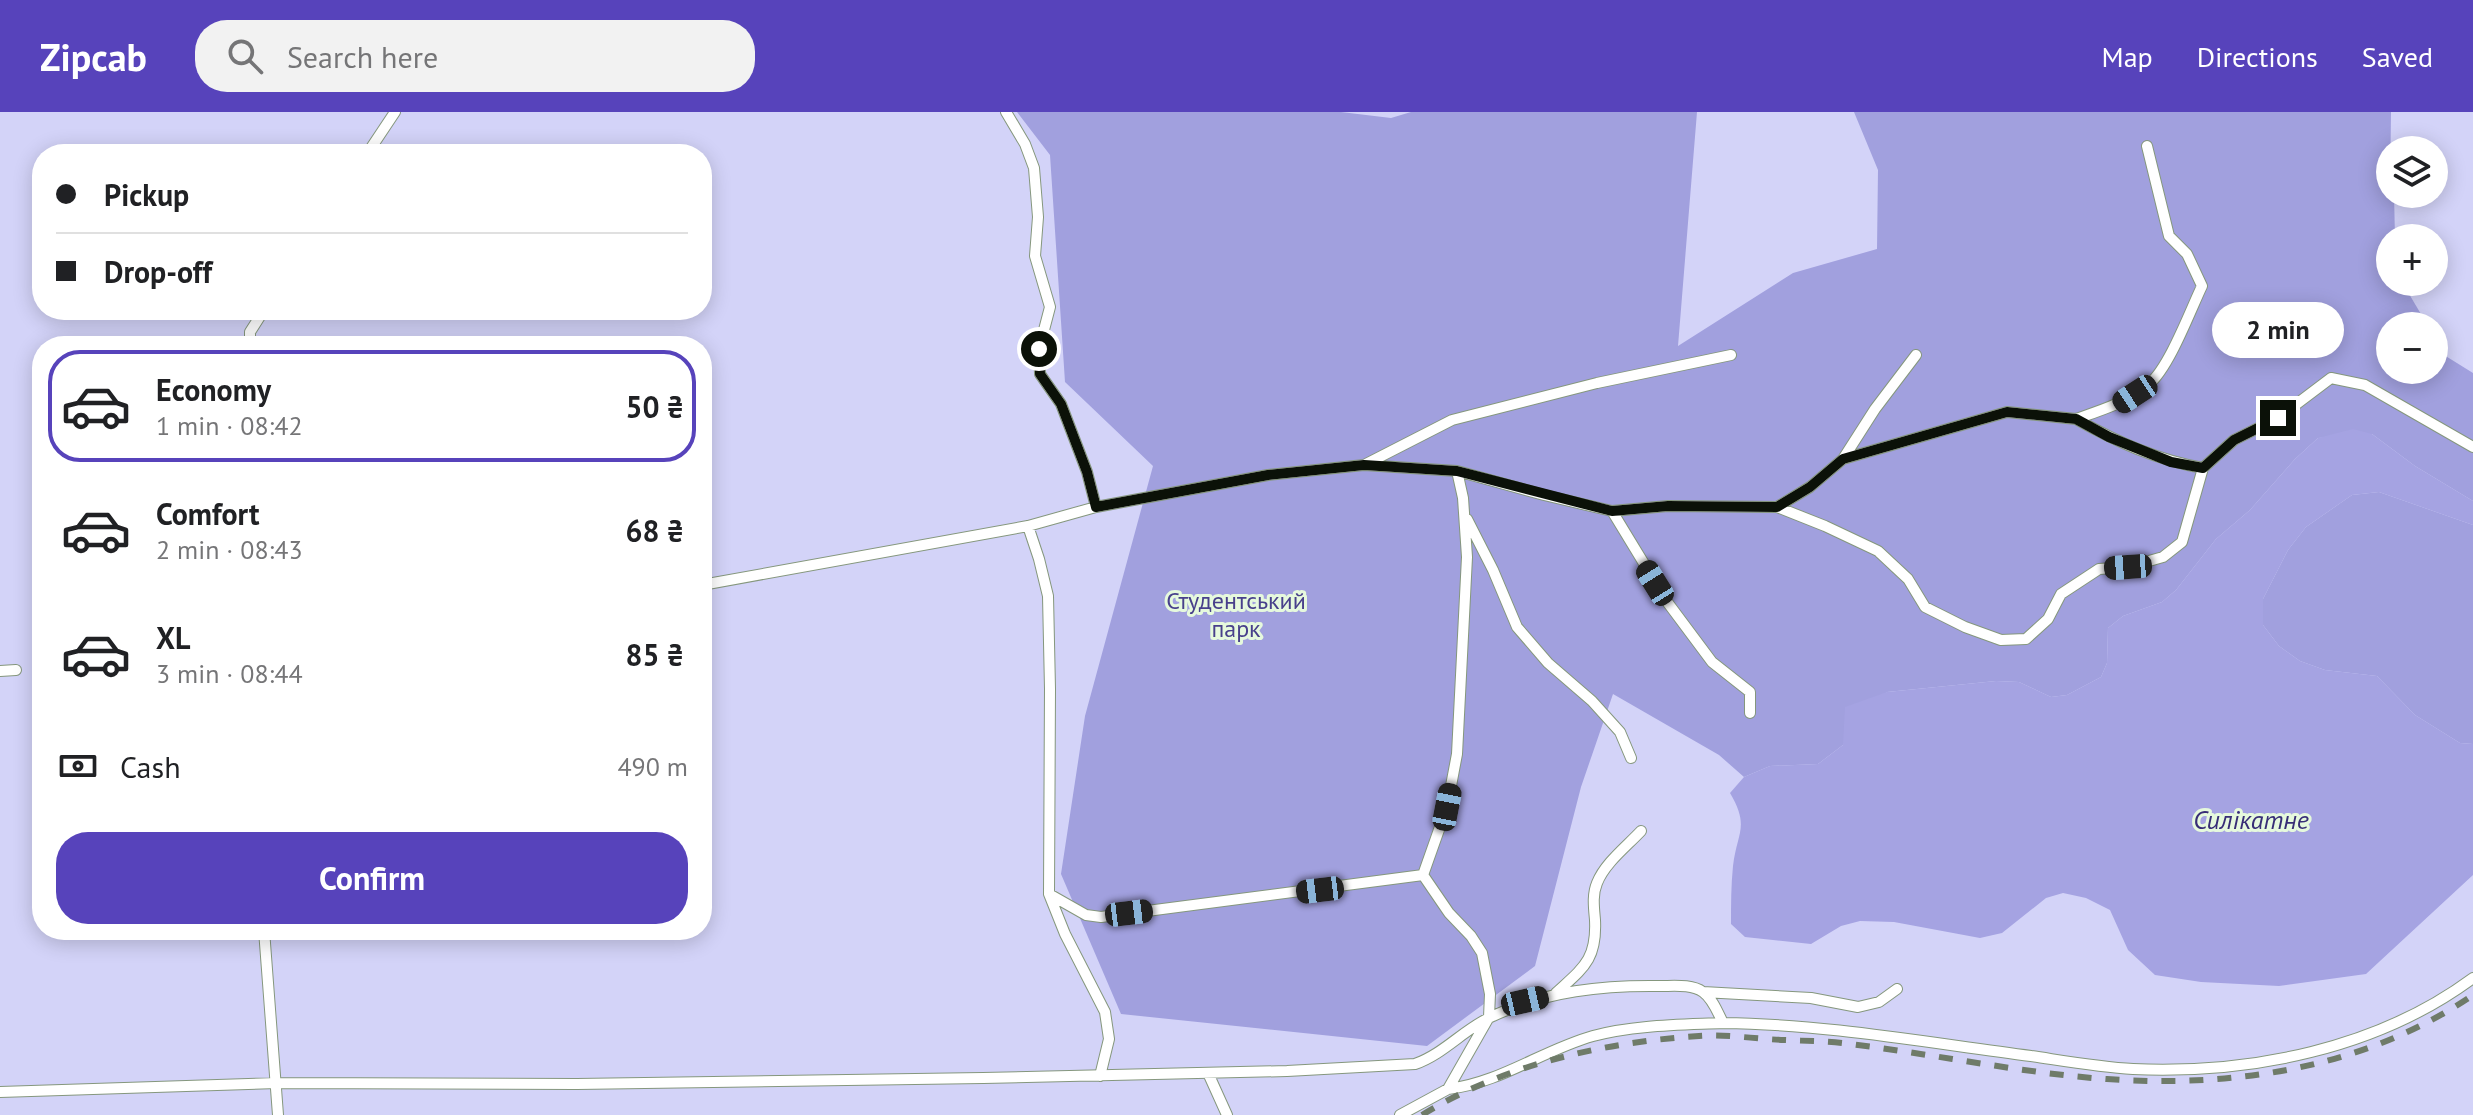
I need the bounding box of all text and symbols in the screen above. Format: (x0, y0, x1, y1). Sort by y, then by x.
search box (195, 20, 755, 92)
text: Zipcab (40, 32, 147, 81)
icon: search (223, 34, 267, 78)
text: Search here (287, 37, 438, 76)
text: Map (2102, 38, 2153, 75)
text: Directions (2197, 38, 2318, 75)
text: Saved (2362, 38, 2433, 75)
map controls (2376, 136, 2448, 384)
button: layers (2376, 136, 2448, 208)
text: Pickup (104, 175, 189, 214)
button: + (2376, 224, 2448, 296)
text: Drop-off (104, 252, 212, 291)
callout: 2 min (2212, 302, 2344, 358)
button: − (2376, 312, 2448, 384)
text: 2 min (2246, 313, 2310, 346)
route start (1021, 331, 1057, 367)
icon: car (60, 370, 132, 442)
text: Economy (156, 370, 271, 409)
car (2108, 371, 2162, 417)
text: 50 ₴ (625, 387, 684, 426)
route end (2260, 400, 2296, 436)
text: 1 min · 08:42 (156, 409, 303, 442)
icon: car (60, 494, 132, 566)
text: Comfort (156, 494, 259, 533)
text: 68 ₴ (625, 511, 684, 550)
text: 2 min · 08:43 (156, 533, 303, 566)
car (2103, 553, 2153, 581)
car (1632, 556, 1678, 610)
park label: Студентський парк (1166, 585, 1306, 644)
icon: car (60, 618, 132, 690)
text: XL (156, 618, 190, 657)
text: 85 ₴ (625, 635, 684, 674)
text: 3 min · 08:44 (156, 657, 303, 690)
icon: cash (56, 744, 100, 788)
text: Cash (120, 747, 181, 786)
text: 490 m (617, 750, 688, 783)
car (1431, 781, 1463, 833)
water label: Силікатне (2193, 803, 2309, 836)
button: Confirm (56, 832, 688, 924)
car (1295, 875, 1345, 905)
car (1104, 898, 1154, 928)
car (1499, 984, 1551, 1018)

